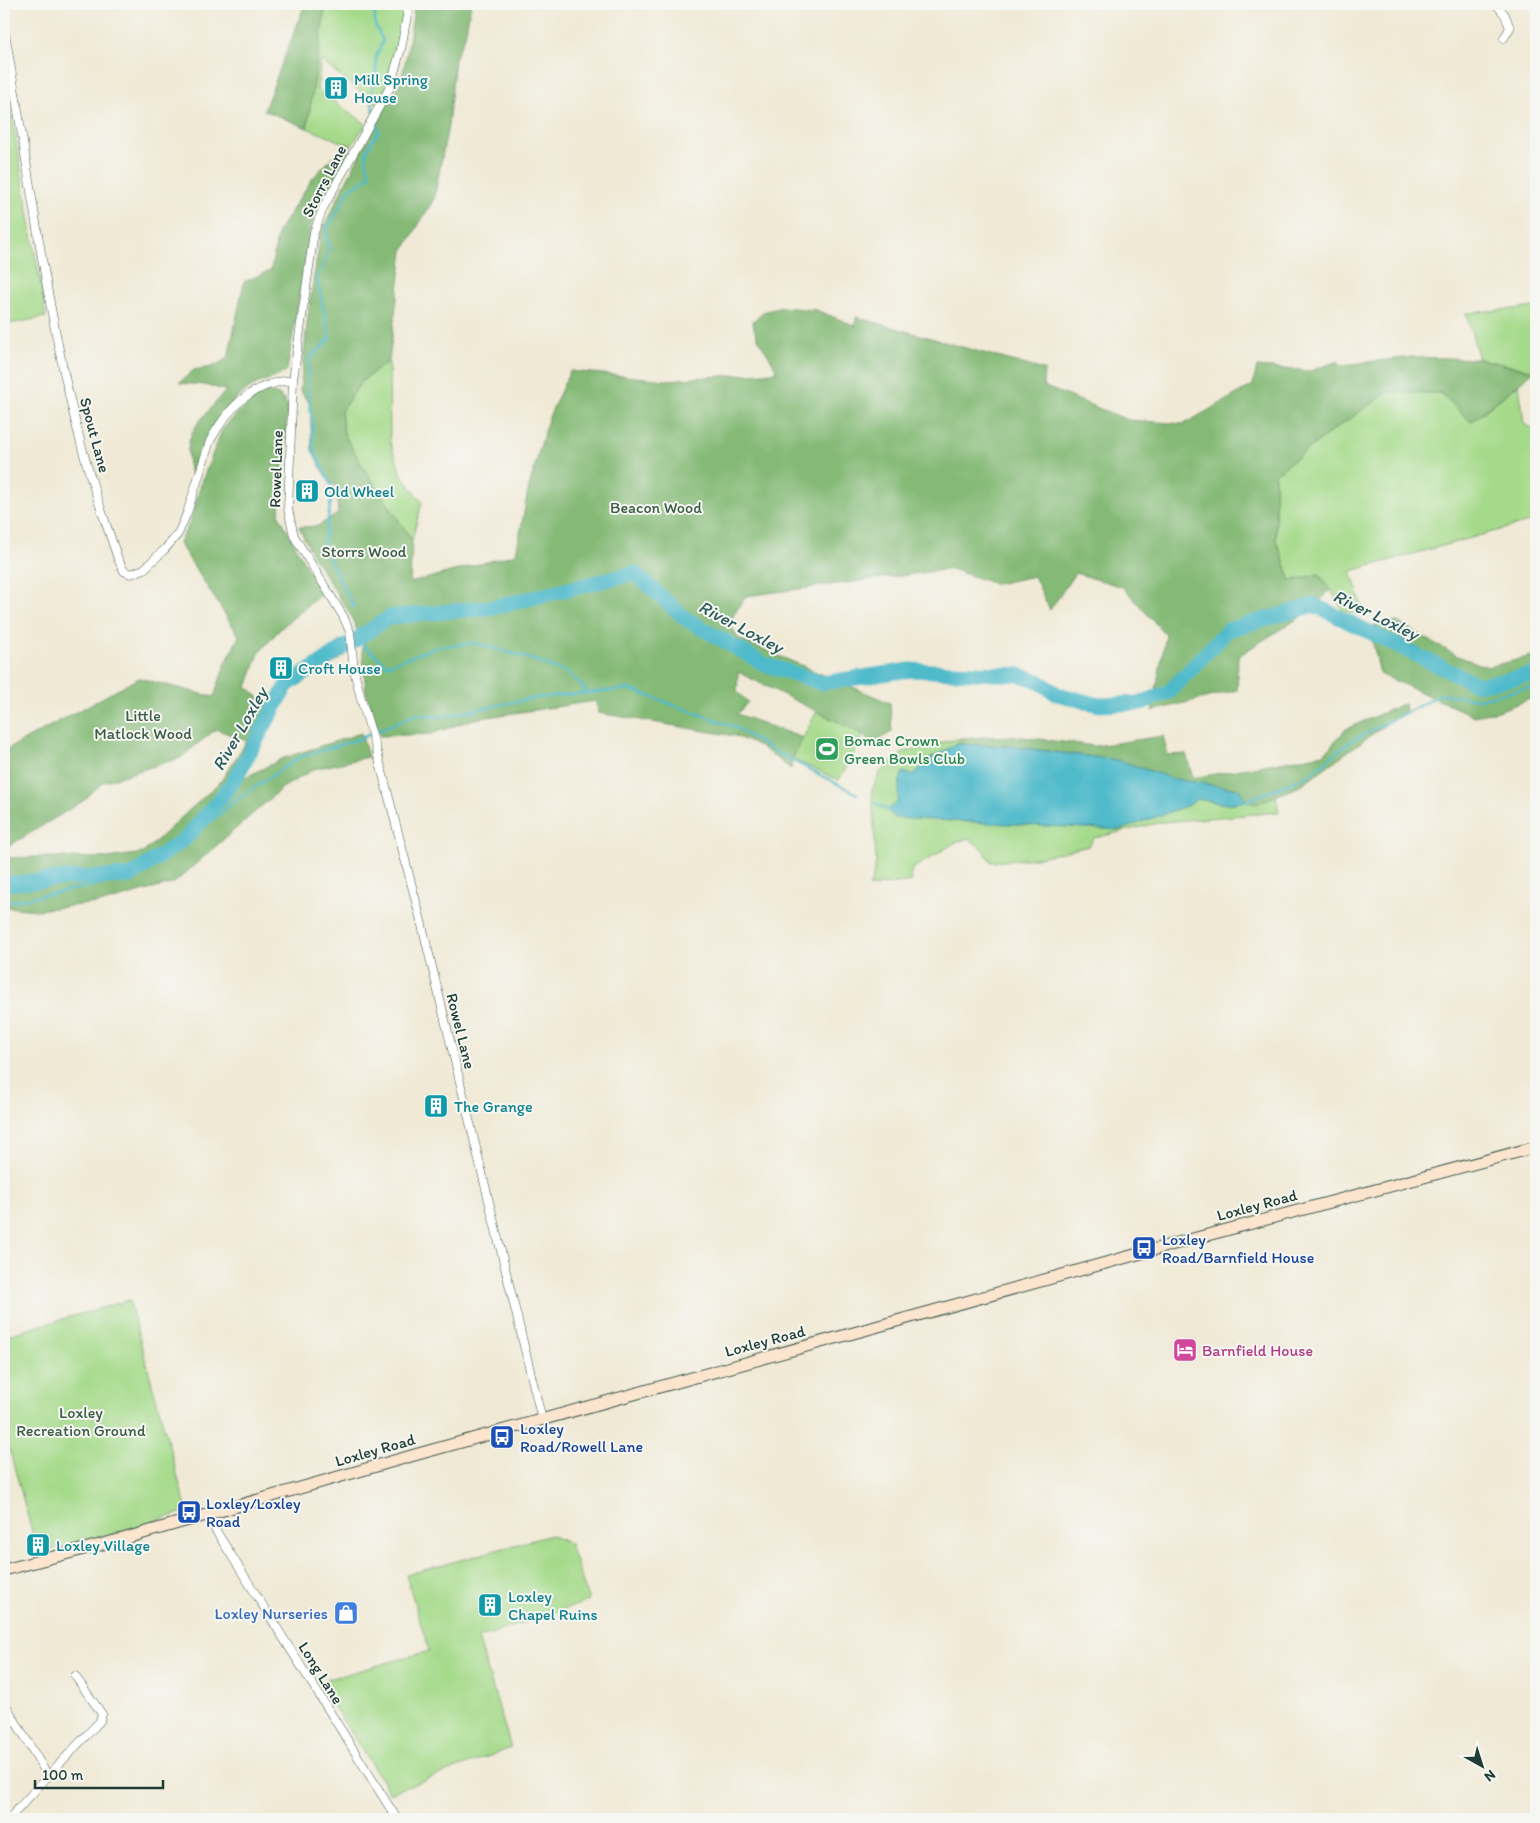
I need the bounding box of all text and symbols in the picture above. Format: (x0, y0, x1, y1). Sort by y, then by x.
place label: Mill Spring House (354, 70, 429, 107)
building icon: Mill Spring House (323, 75, 349, 101)
street label: Storrs Lane (298, 141, 350, 220)
street label: Spout Lane (76, 395, 114, 475)
street label: Rowel Lane (265, 430, 287, 508)
building icon: Old Wheel (294, 478, 320, 504)
place label: Old Wheel (324, 482, 395, 501)
park label: Beacon Wood (610, 498, 702, 517)
park label: Storrs Wood (322, 542, 407, 561)
water label: River Loxley (1330, 585, 1425, 646)
water label: River Loxley (695, 596, 789, 660)
building icon: Croft House (268, 655, 294, 681)
place label: Croft House (298, 659, 381, 678)
water label: River Loxley (207, 681, 274, 775)
park label: Little Matlock Wood (94, 706, 192, 743)
place label: Bomac Crown Green Bowls Club (844, 731, 965, 768)
sports icon: Bomac Crown Green Bowls Club (814, 736, 840, 762)
street label: Rowel Lane (442, 991, 480, 1071)
building icon: The Grange (423, 1093, 449, 1119)
place label: The Grange (454, 1097, 533, 1116)
street label: Loxley Road (1215, 1185, 1299, 1225)
place label: Loxley Road/Barnfield House (1162, 1230, 1314, 1267)
bus stop icon: Loxley Road/Barnfield House (1131, 1235, 1157, 1261)
street label: Loxley Road (723, 1321, 807, 1361)
hotel icon: Barnfield House (1172, 1337, 1198, 1363)
place label: Barnfield House (1202, 1341, 1313, 1360)
park label: Loxley Recreation Ground (16, 1403, 146, 1440)
place label: Loxley Road/Rowell Lane (520, 1419, 643, 1456)
bus stop icon: Loxley Road/Rowell Lane (489, 1424, 515, 1450)
street label: Loxley Road (333, 1429, 417, 1470)
place label: Loxley/Loxley Road (206, 1494, 301, 1531)
bus stop icon: Loxley/Loxley Road (176, 1499, 202, 1525)
building icon: Loxley Village (25, 1532, 51, 1558)
place label: Loxley Village (56, 1536, 150, 1555)
place label: Loxley Chapel Ruins (508, 1587, 598, 1624)
building icon: Loxley Chapel Ruins (477, 1592, 503, 1618)
shop icon: Loxley Nurseries (333, 1600, 359, 1626)
place label: Loxley Nurseries (214, 1604, 328, 1623)
street label: Long Lane (294, 1638, 348, 1708)
north arrow (1458, 1740, 1508, 1790)
scale bar (35, 1758, 162, 1790)
text: 100 m (42, 1766, 84, 1784)
text: N (1481, 1766, 1499, 1785)

